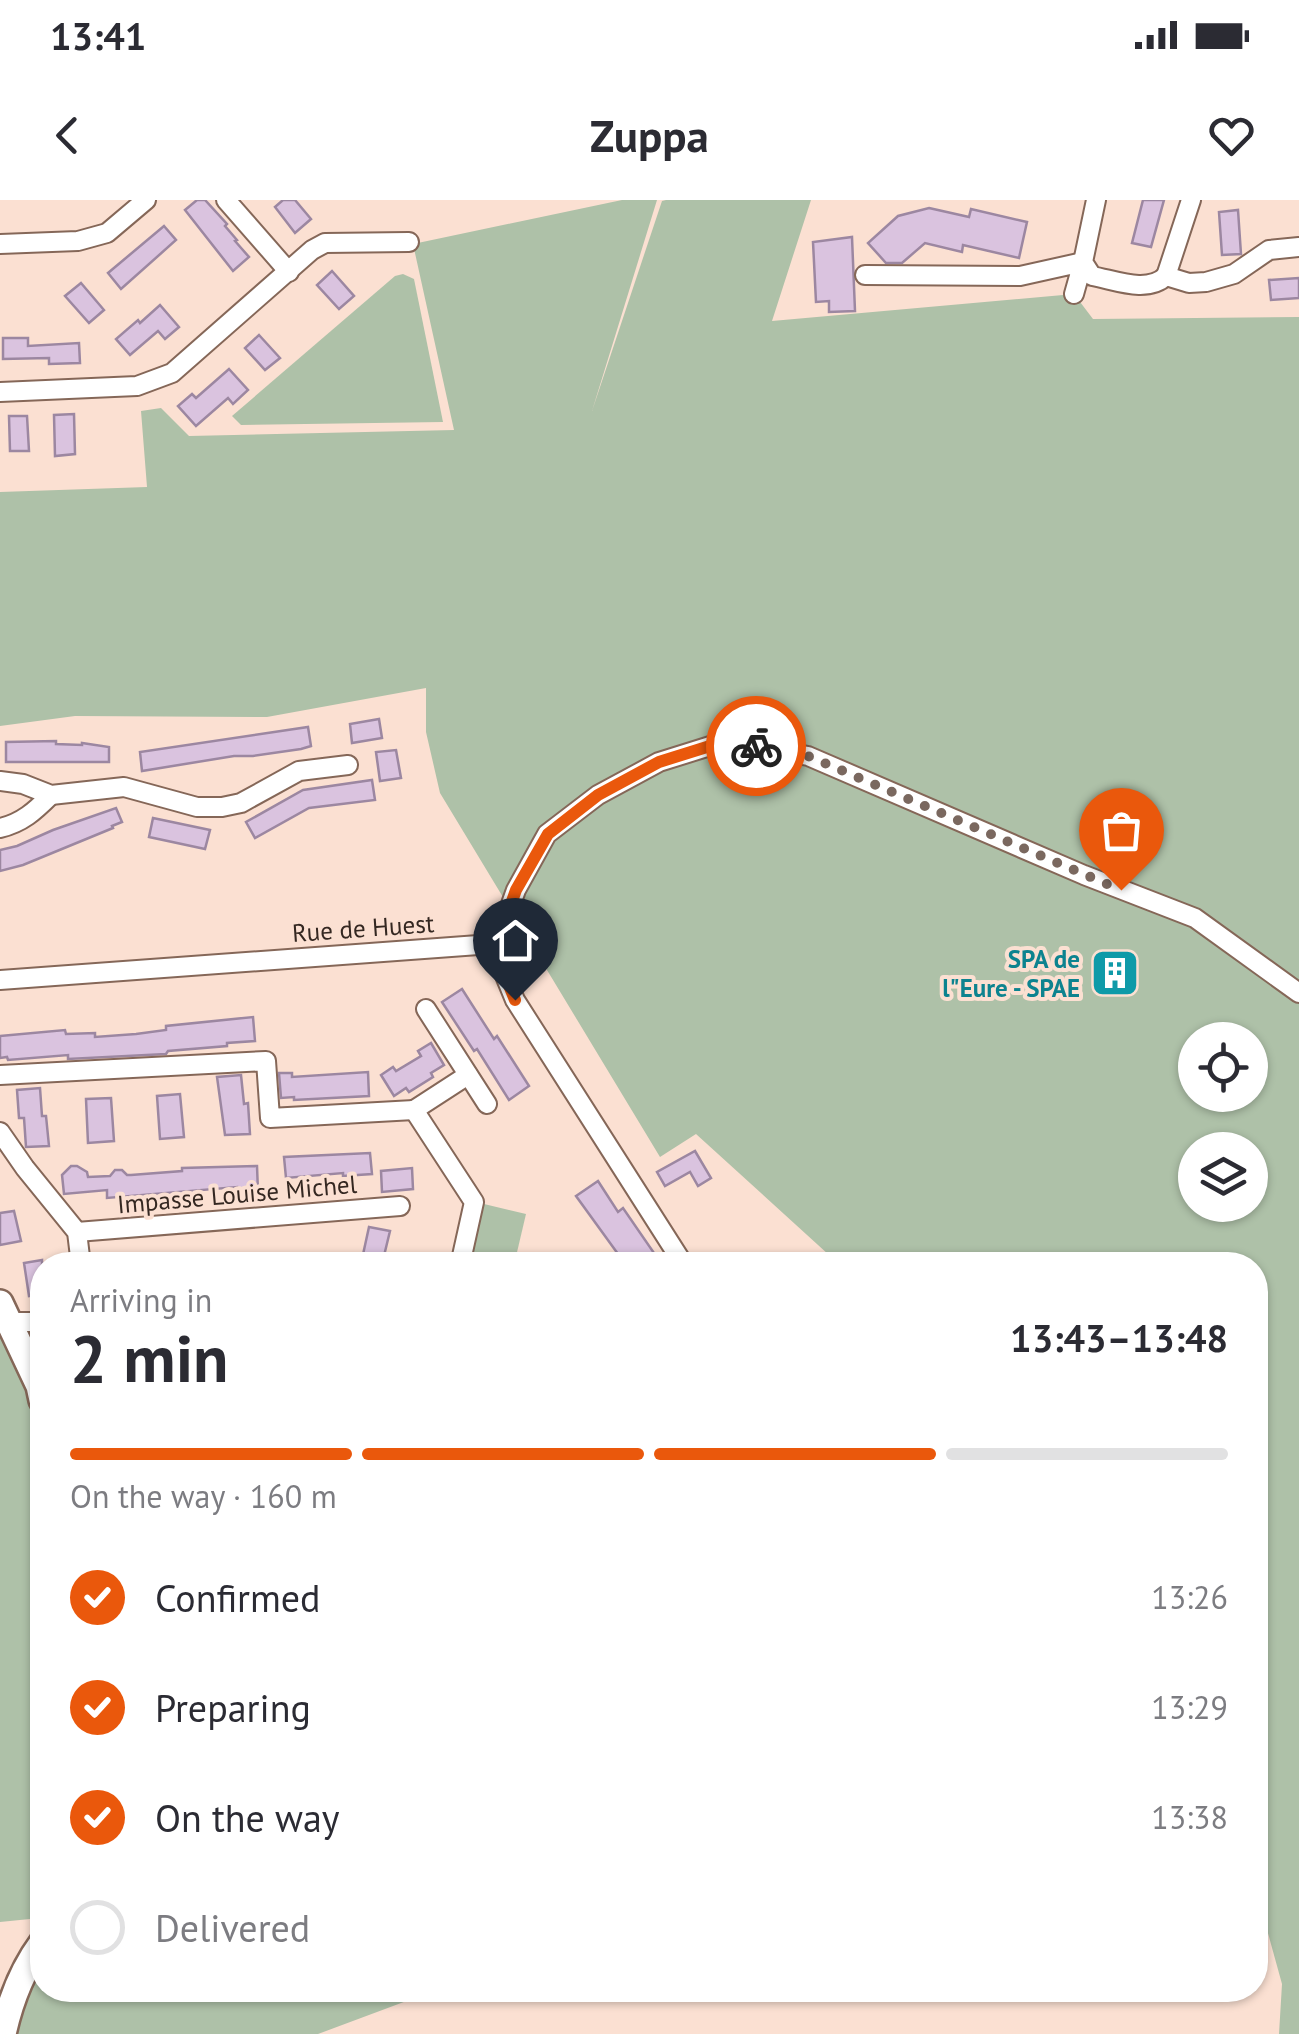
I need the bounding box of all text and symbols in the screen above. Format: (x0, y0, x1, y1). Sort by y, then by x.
text: 13:41 (50, 11, 146, 60)
text: Zuppa (590, 106, 709, 164)
icon: back (40, 108, 95, 163)
icon: heart (1204, 108, 1259, 163)
courier (706, 696, 806, 796)
icon: bike (729, 719, 784, 774)
pin (1079, 788, 1164, 891)
icon: bag (1094, 803, 1149, 858)
pin (473, 898, 558, 1001)
street label: Rue de Huest (291, 907, 436, 949)
icon: home (488, 913, 543, 968)
place label: SPA de l"Eure - SPAE (942, 943, 1080, 1004)
building icon: SPA de l"Eure - SPAE (1089, 947, 1141, 999)
map controls (1178, 1022, 1268, 1222)
button: locate (1178, 1022, 1268, 1112)
button: layers (1178, 1132, 1268, 1222)
street label: Impasse Louise Michel (116, 1168, 359, 1220)
text: Arriving in (70, 1279, 212, 1321)
text: 13:43–13:48 (1010, 1313, 1228, 1362)
text: 2 min (70, 1316, 229, 1400)
text: On the way · 160 m (70, 1475, 337, 1517)
icon: check (70, 1570, 125, 1625)
text: Confirmed (155, 1573, 321, 1622)
text: 13:26 (1151, 1576, 1228, 1618)
icon: check (70, 1680, 125, 1735)
text: Preparing (155, 1683, 311, 1732)
text: 13:29 (1151, 1686, 1228, 1728)
icon: check (70, 1790, 125, 1845)
text: On the way (155, 1793, 340, 1842)
text: 13:38 (1151, 1796, 1228, 1838)
text: Delivered (155, 1903, 310, 1952)

